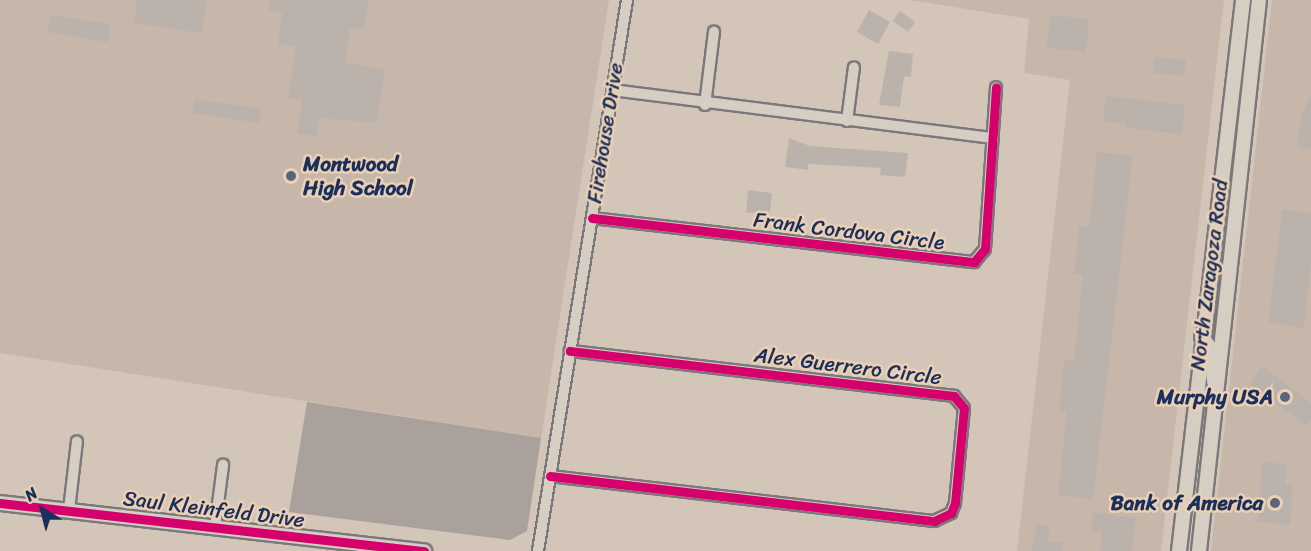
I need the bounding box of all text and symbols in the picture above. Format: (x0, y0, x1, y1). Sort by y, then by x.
street label: Firehouse Drive (581, 61, 629, 205)
place label: Montwood High School (303, 151, 413, 201)
marker: Montwood High School (284, 169, 298, 183)
street label: North Zaragoza Road (1185, 178, 1233, 372)
street label: Frank Cordova Circle (752, 207, 946, 255)
street label: Alex Guerrero Circle (753, 342, 943, 390)
place label: Murphy USA (1157, 384, 1273, 410)
marker: Murphy USA (1278, 390, 1292, 404)
north arrow (12, 479, 72, 539)
text: N (18, 479, 44, 509)
street label: Saul Kleinfeld Drive (122, 485, 306, 533)
place label: Bank of America (1110, 490, 1263, 516)
marker: Bank of America (1268, 496, 1282, 510)

